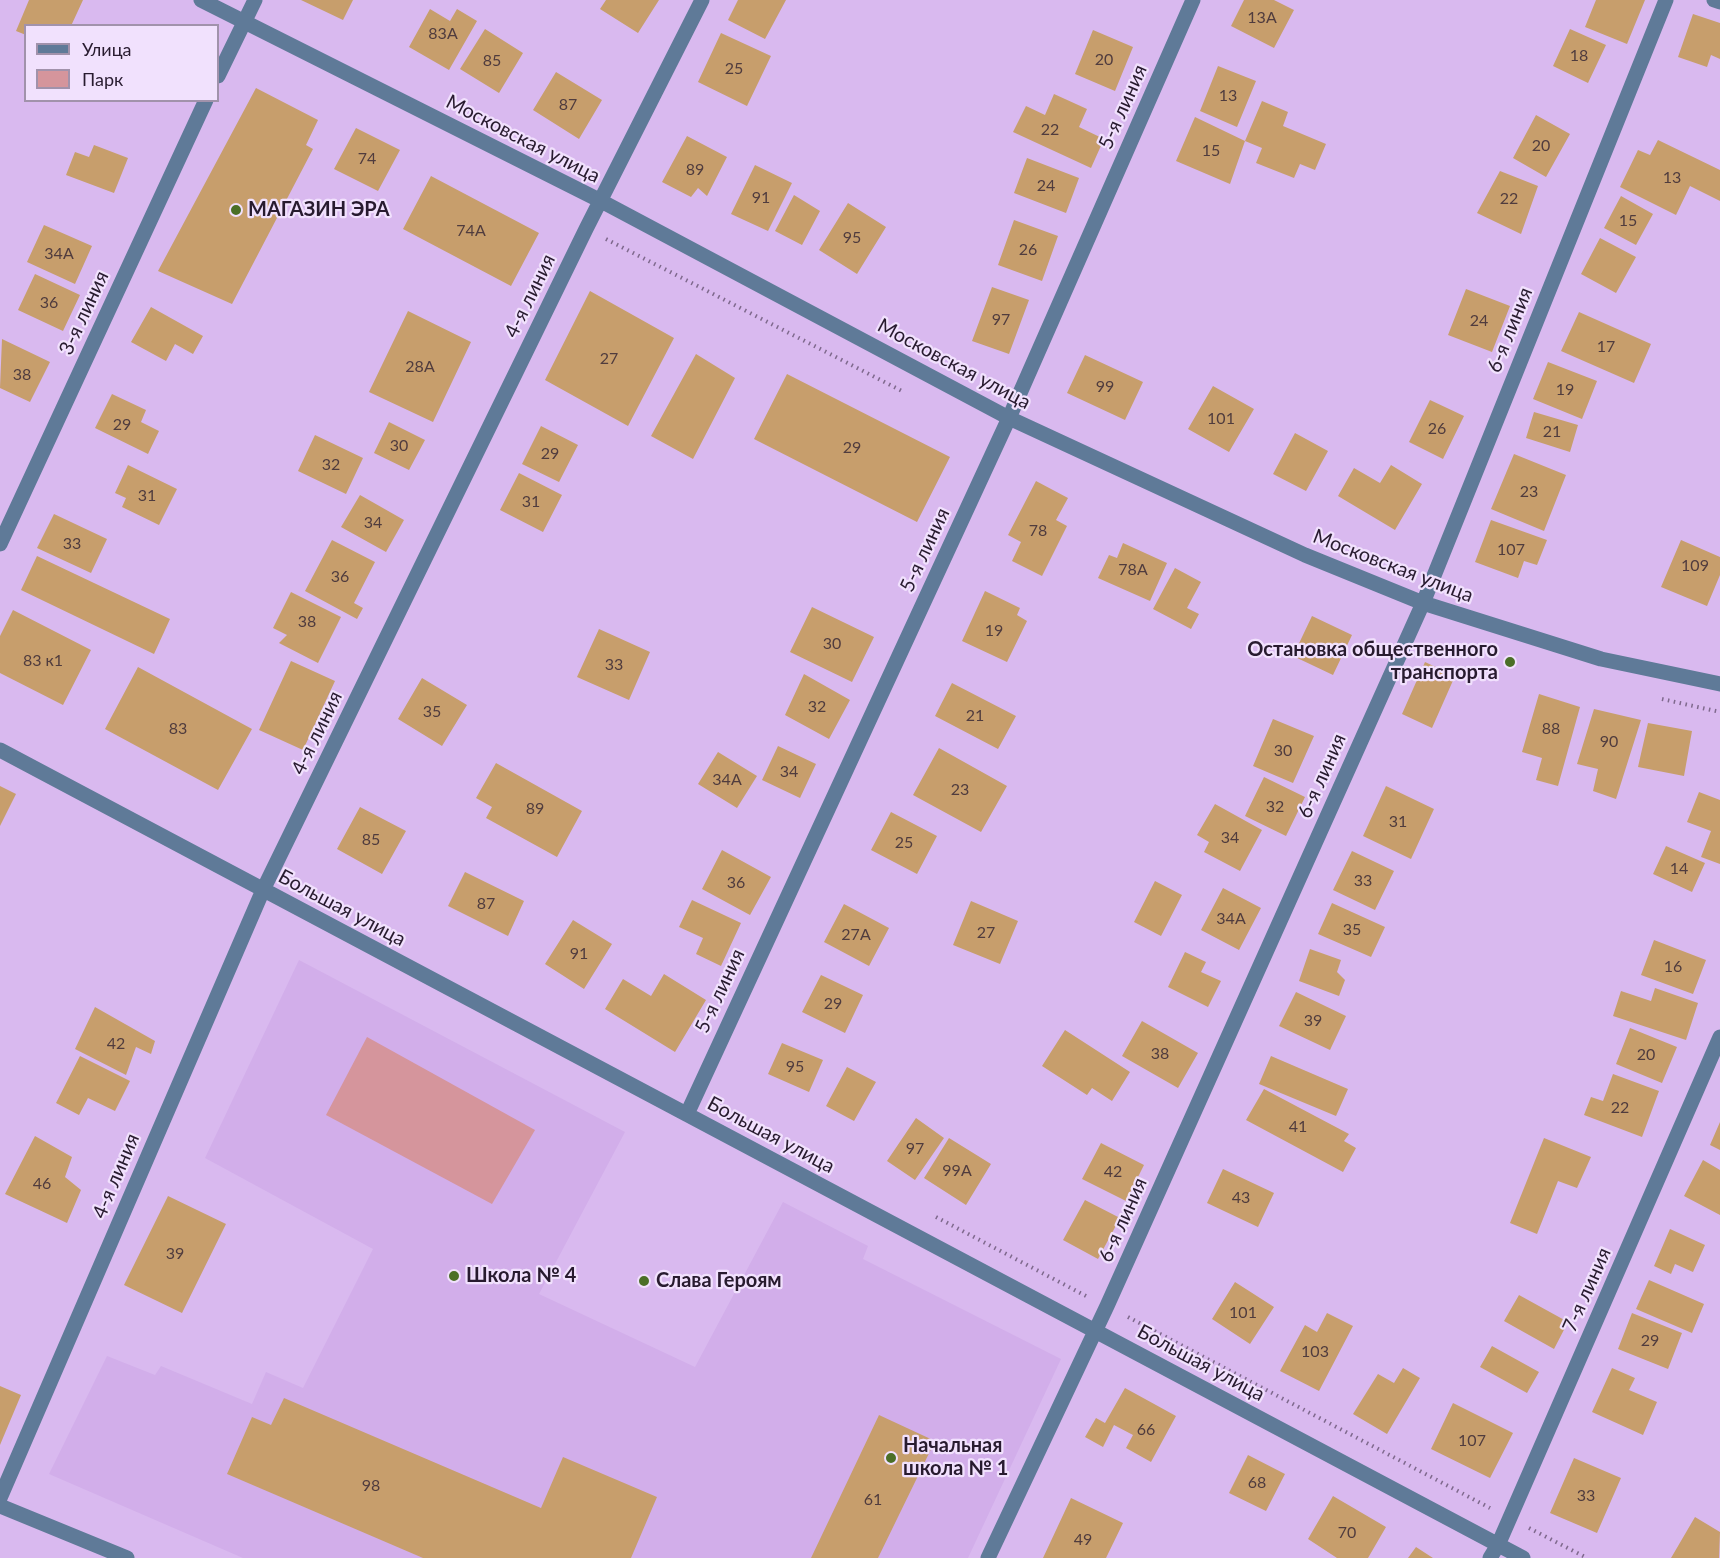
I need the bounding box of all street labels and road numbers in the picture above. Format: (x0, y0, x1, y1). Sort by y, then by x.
street label: 5-я линия (1094, 61, 1152, 153)
street label: Московская улица (442, 90, 604, 188)
street label: 4-я линия (500, 250, 560, 342)
street label: 3-я линия (54, 267, 114, 359)
street label: 6-я линия (1482, 284, 1538, 376)
street label: Московская улица (873, 314, 1035, 414)
street label: 5-я линия (895, 504, 955, 596)
street label: Московская улица (1309, 524, 1477, 608)
street label: 4-я линия (287, 687, 347, 779)
street label: 6-я линия (1293, 730, 1351, 822)
street label: Большая улица (274, 864, 410, 952)
street label: 5-я линия (690, 945, 750, 1037)
street label: Большая улица (703, 1091, 839, 1179)
street label: 4-я линия (87, 1130, 145, 1222)
street label: 6-я линия (1094, 1174, 1152, 1266)
street label: 7-я линия (1558, 1244, 1616, 1336)
street label: Большая улица (1133, 1319, 1269, 1407)

